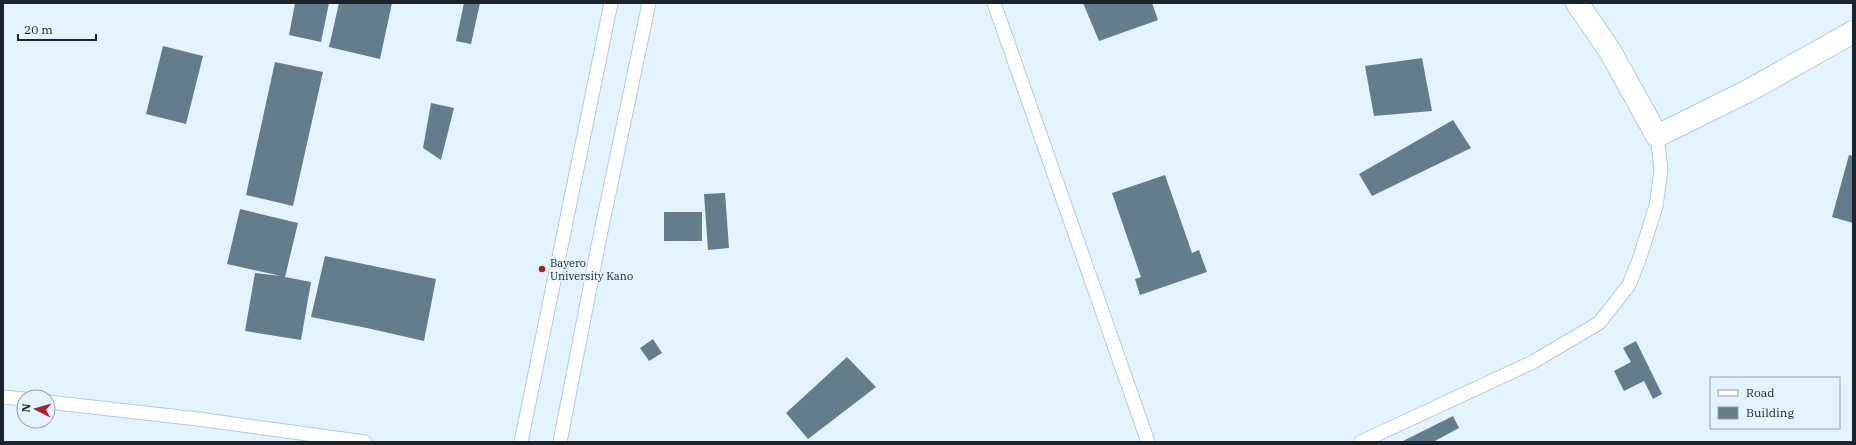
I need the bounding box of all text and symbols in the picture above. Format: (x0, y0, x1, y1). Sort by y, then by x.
scale bar (18, 16, 96, 42)
text: 20 m (24, 22, 53, 37)
place label: Bayero University Kano (550, 256, 633, 283)
marker: Bayero University Kano (537, 264, 547, 274)
legend (1710, 377, 1840, 429)
text: Road (1746, 385, 1775, 400)
north arrow (16, 389, 56, 429)
text: N (19, 403, 34, 413)
text: Building (1746, 405, 1794, 420)

